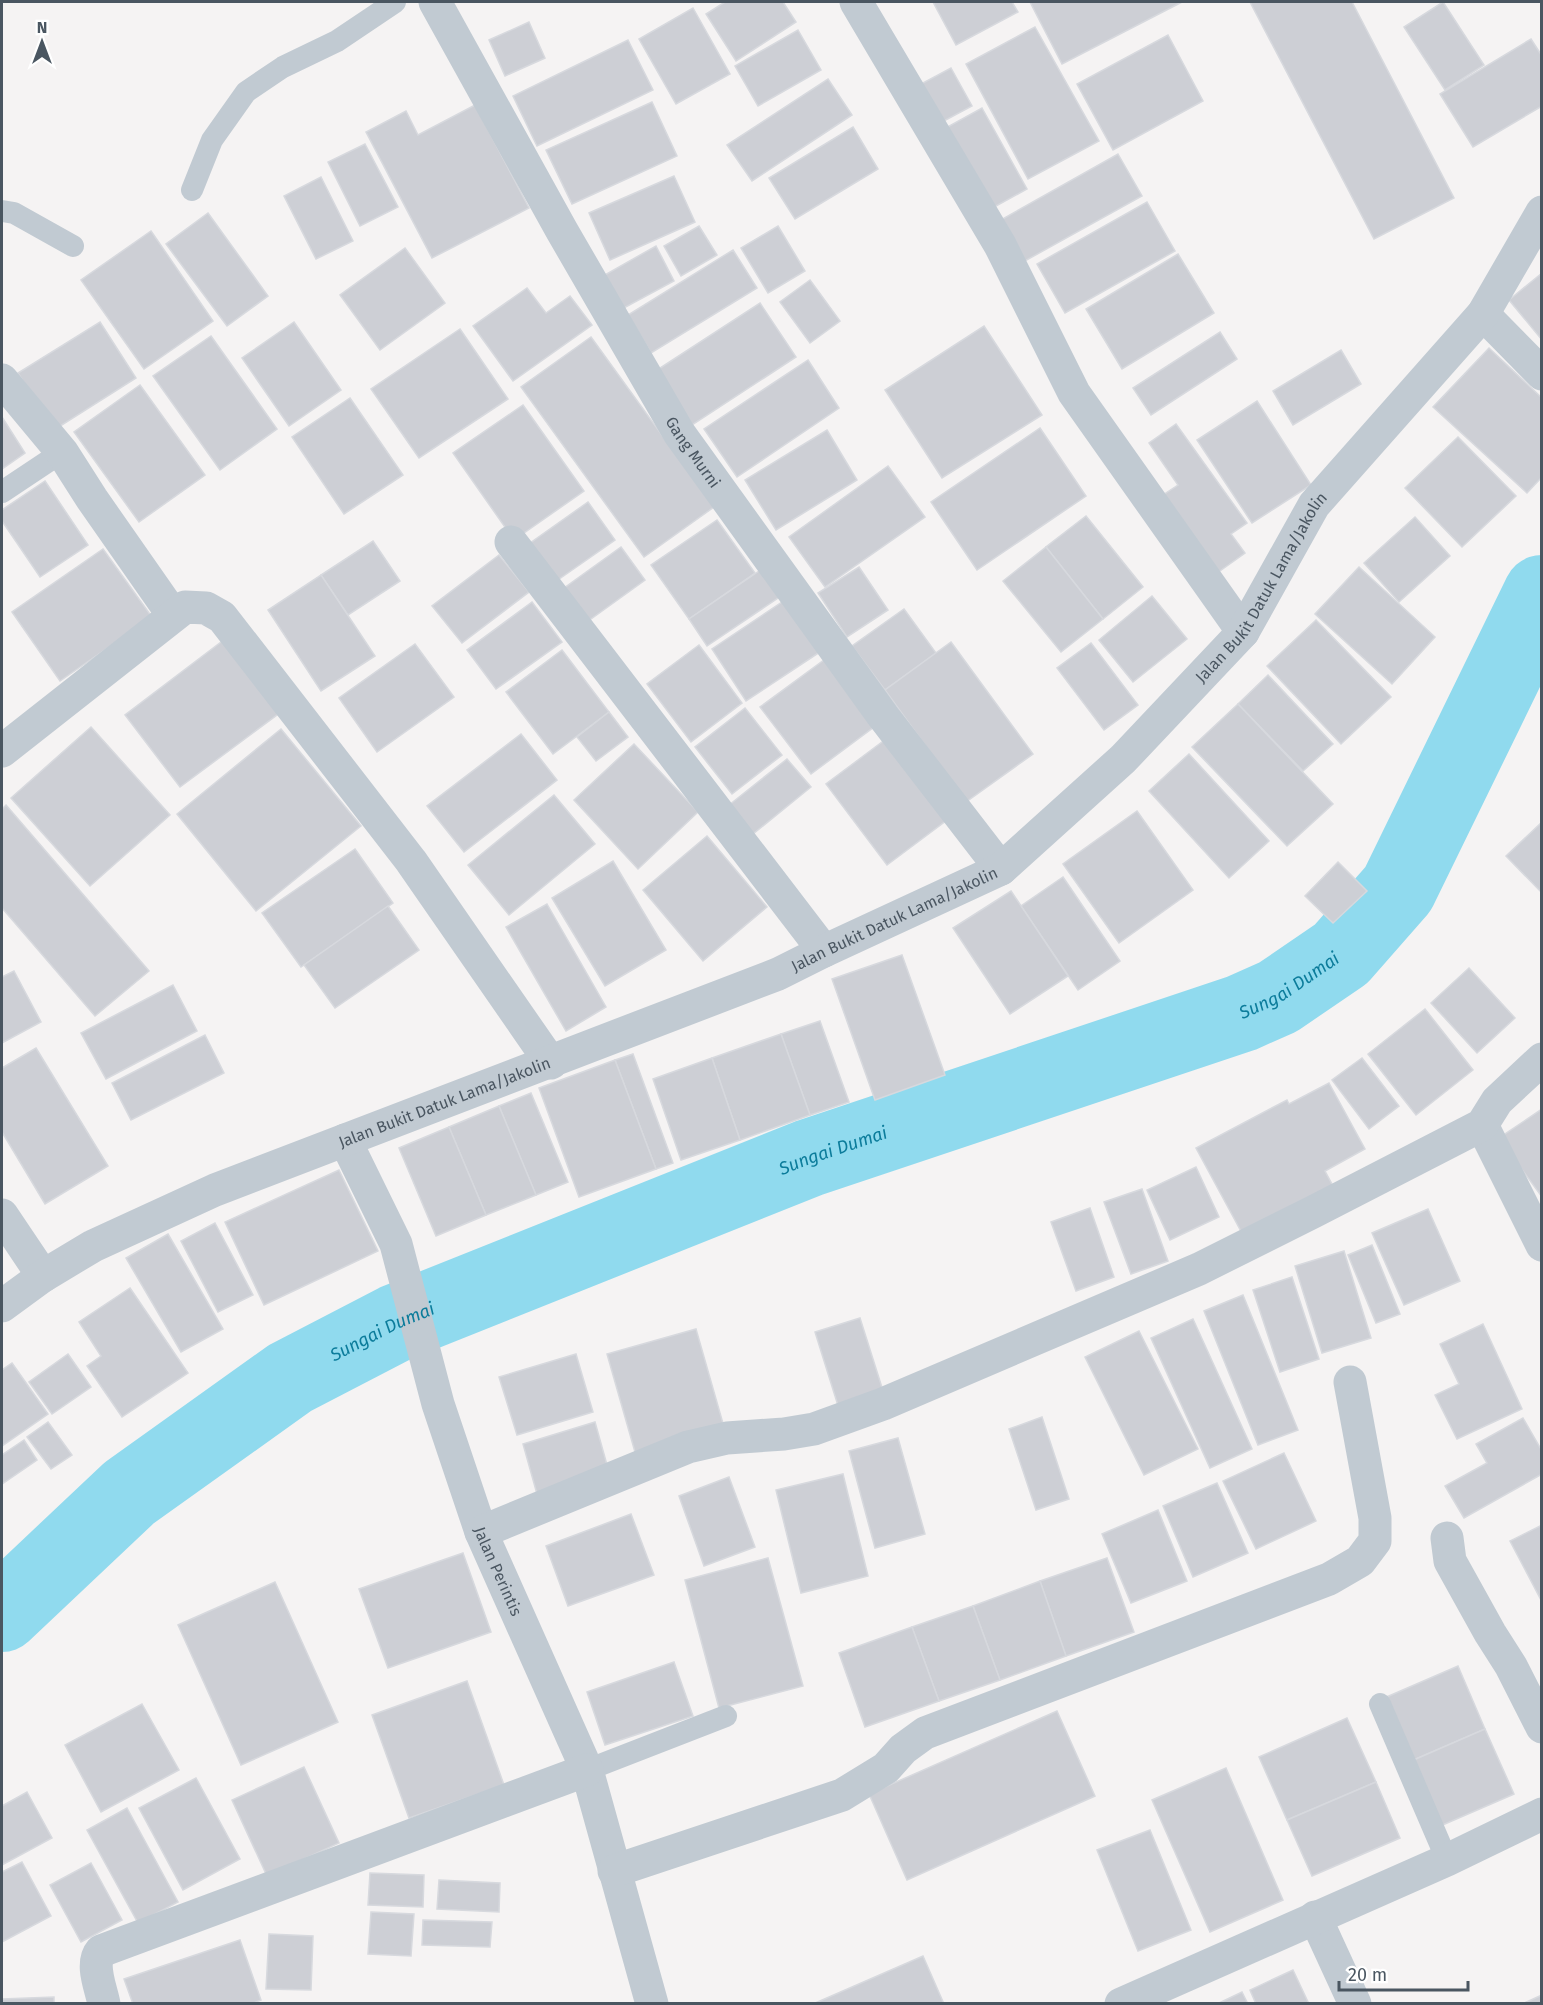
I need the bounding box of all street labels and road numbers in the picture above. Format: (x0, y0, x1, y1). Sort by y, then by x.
street label: Gang Murni (662, 413, 724, 492)
street label: Jalan Bukit Datuk Lama/Jakolin (1191, 488, 1331, 687)
street label: Jalan Bukit Datuk Lama/Jakolin (788, 863, 1001, 976)
street label: Jalan Bukit Datuk Lama/Jakolin (336, 1053, 553, 1152)
street label: Jalan Perintis (470, 1524, 526, 1619)

